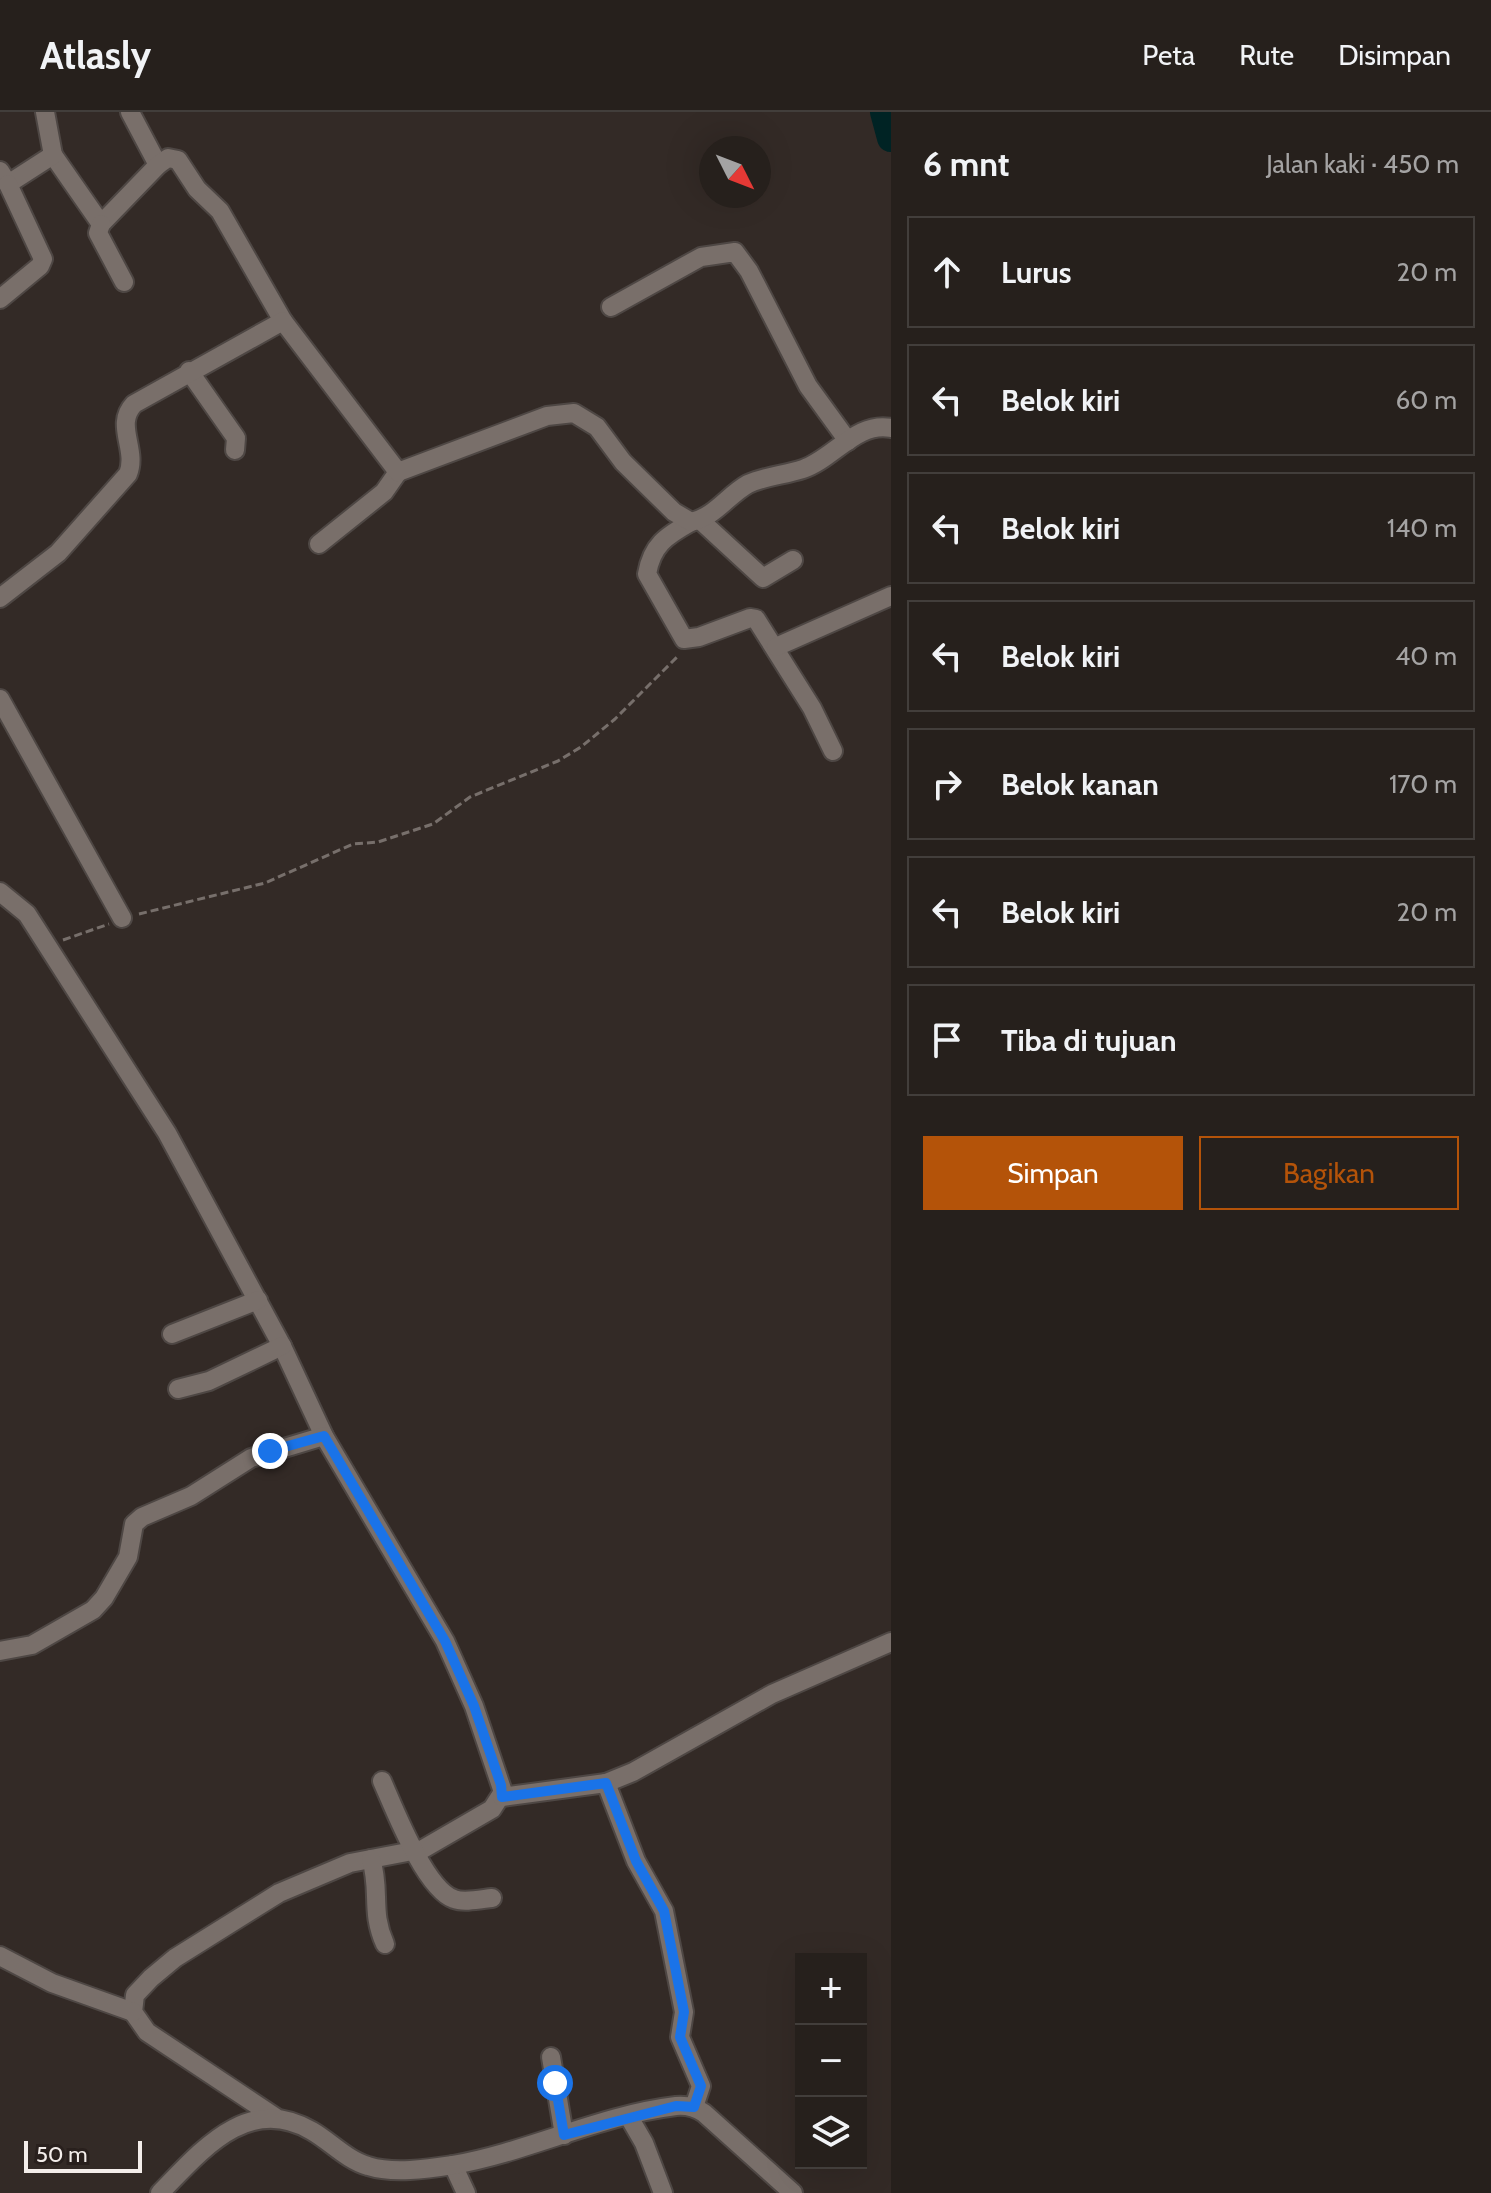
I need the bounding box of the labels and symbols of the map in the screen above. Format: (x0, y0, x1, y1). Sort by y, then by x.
north arrow (699, 136, 771, 208)
route end (252, 1433, 288, 1469)
route start (537, 2065, 573, 2101)
scale bar (24, 2137, 142, 2173)

